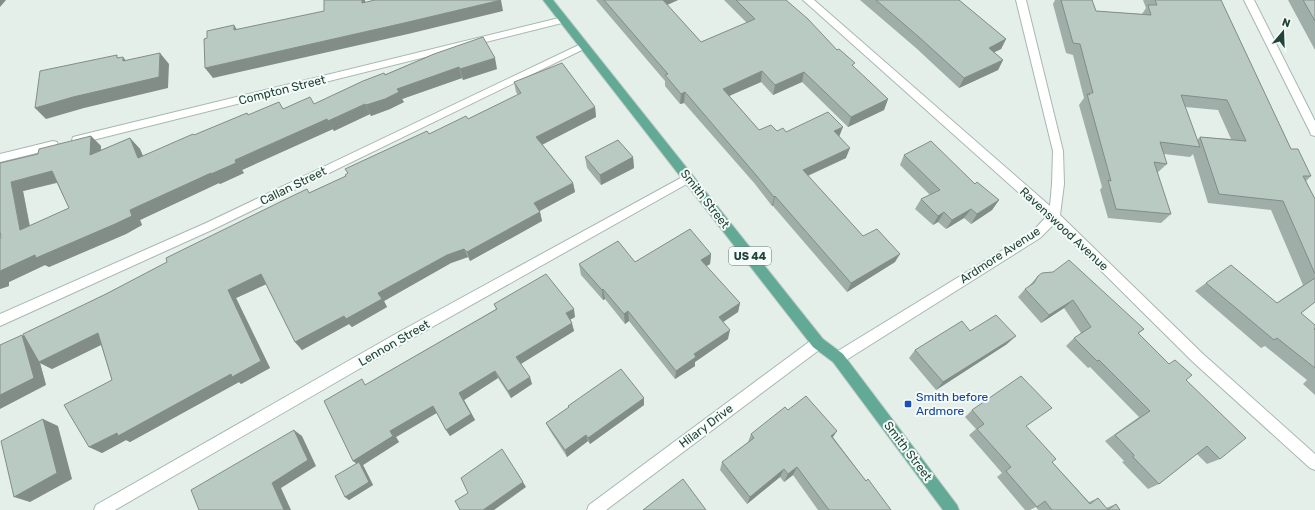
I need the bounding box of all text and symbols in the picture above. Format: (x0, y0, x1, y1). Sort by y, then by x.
north arrow (1263, 12, 1303, 52)
text: N (1280, 16, 1292, 30)
street label: Compton Street (237, 72, 327, 108)
street label: Callan Street (258, 164, 329, 208)
street label: Smith Street (678, 167, 732, 231)
street label: Ravenswood Avenue (1017, 184, 1111, 274)
street label: Ardmore Avenue (957, 224, 1043, 286)
road number: US 44 (729, 247, 771, 265)
street label: Lennon Street (356, 317, 432, 369)
place label: Smith before Ardmore (916, 390, 989, 418)
marker: Smith before Ardmore (903, 399, 913, 409)
street label: Hilary Drive (676, 401, 736, 451)
street label: Smith Street (881, 419, 935, 484)

